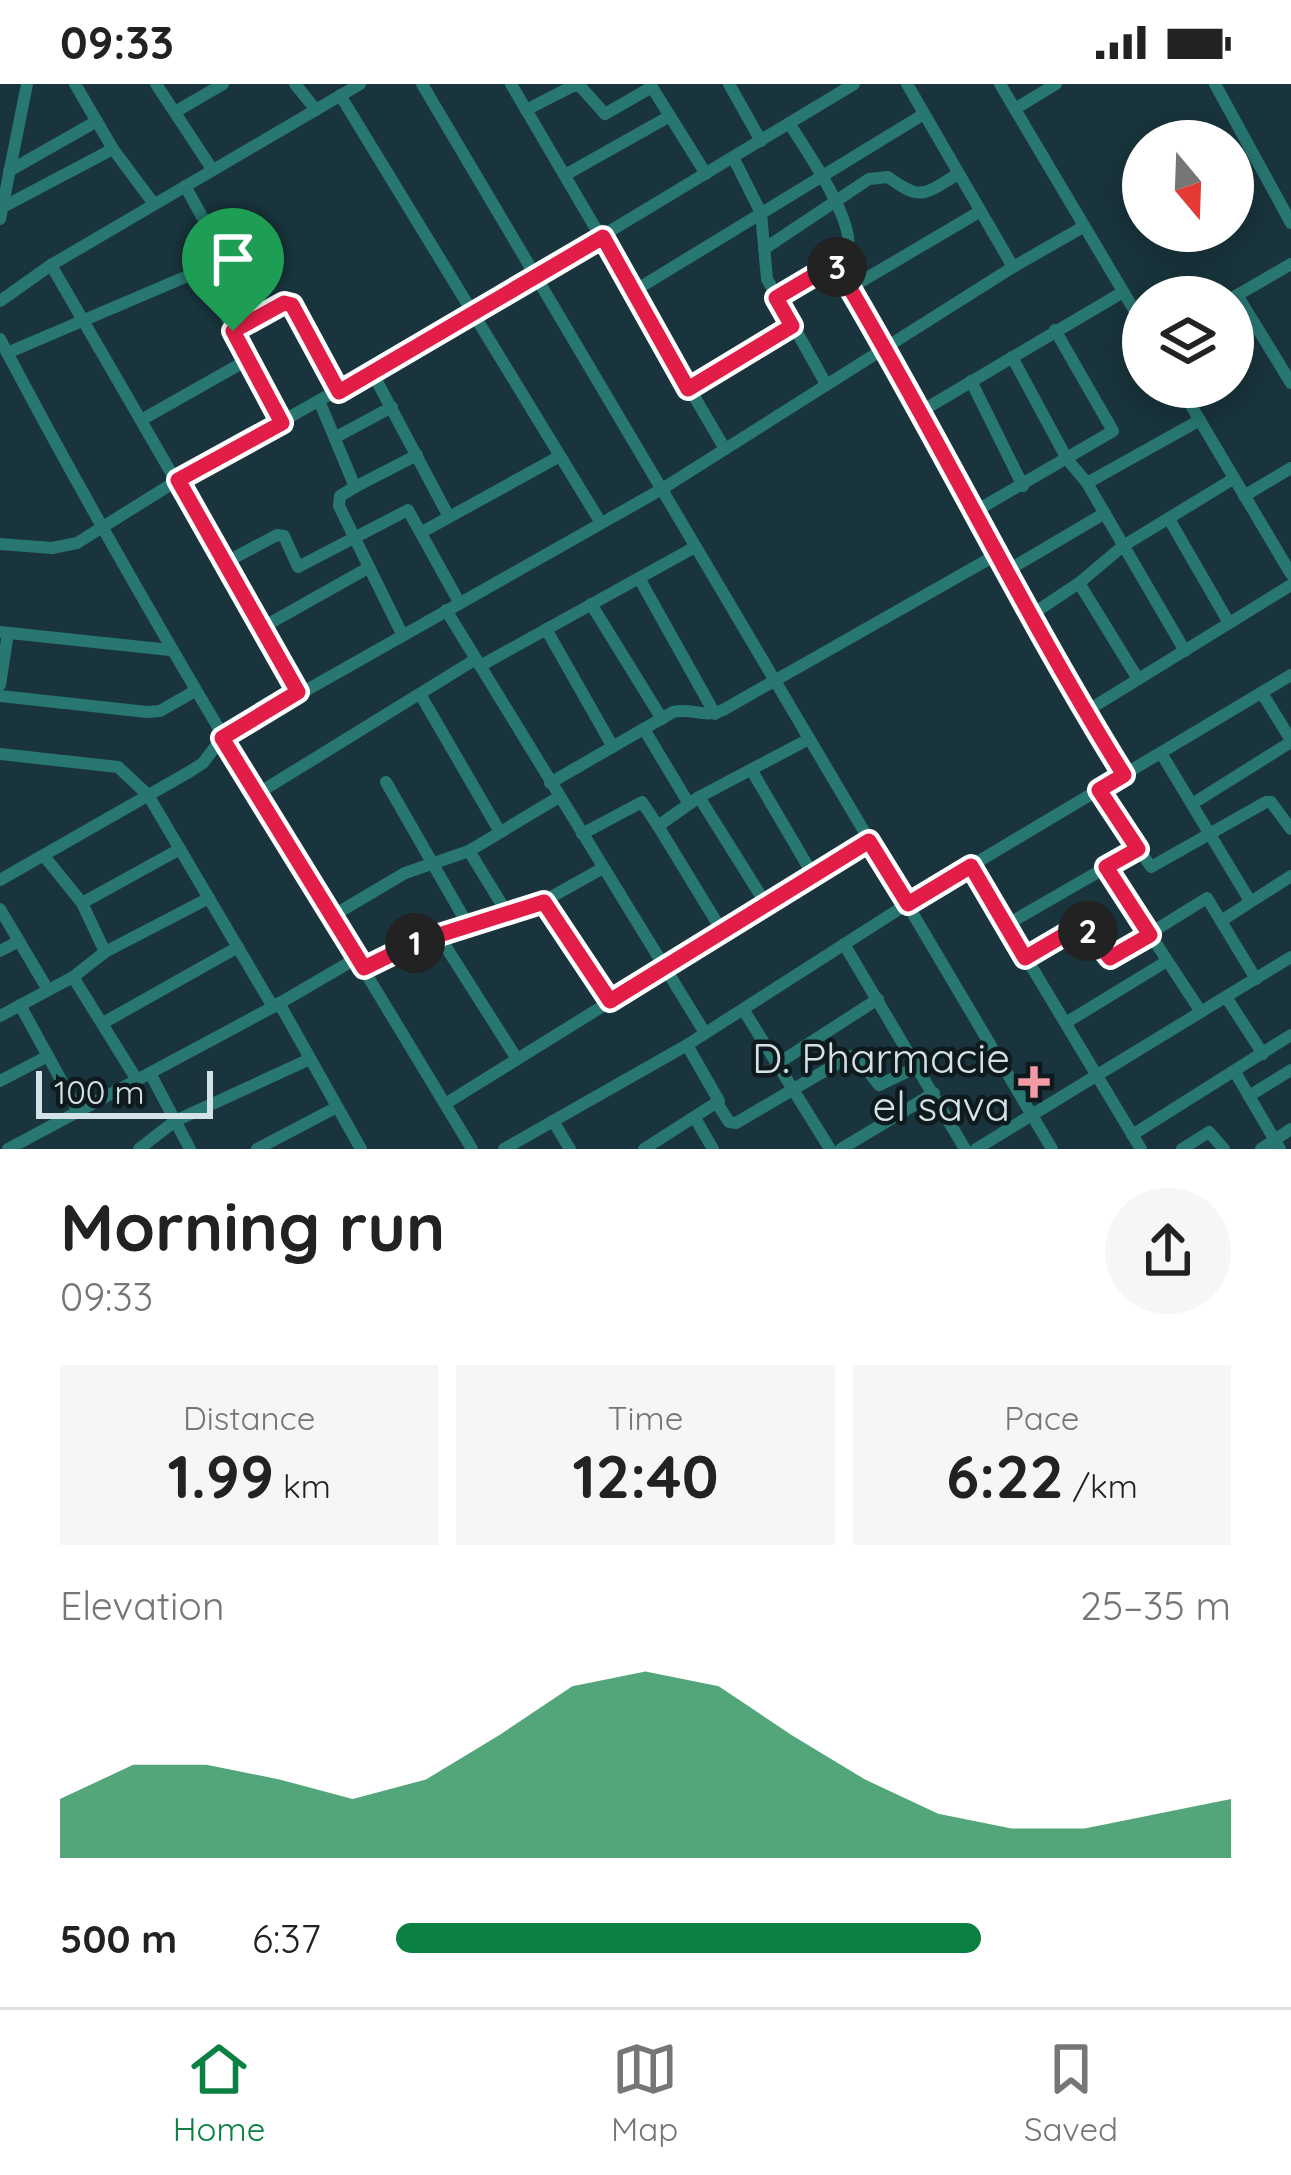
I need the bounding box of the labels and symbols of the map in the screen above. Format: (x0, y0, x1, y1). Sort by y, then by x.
north arrow (1122, 120, 1254, 252)
pin (182, 208, 284, 331)
pin: 3 (807, 237, 867, 297)
pin: 2 (1058, 901, 1118, 961)
pin: 1 (385, 913, 445, 973)
place label: D. Pharmacie el sava (752, 1031, 1010, 1132)
scale bar (36, 1065, 213, 1118)
marker: D. Pharmacie el sava (1021, 1069, 1047, 1095)

